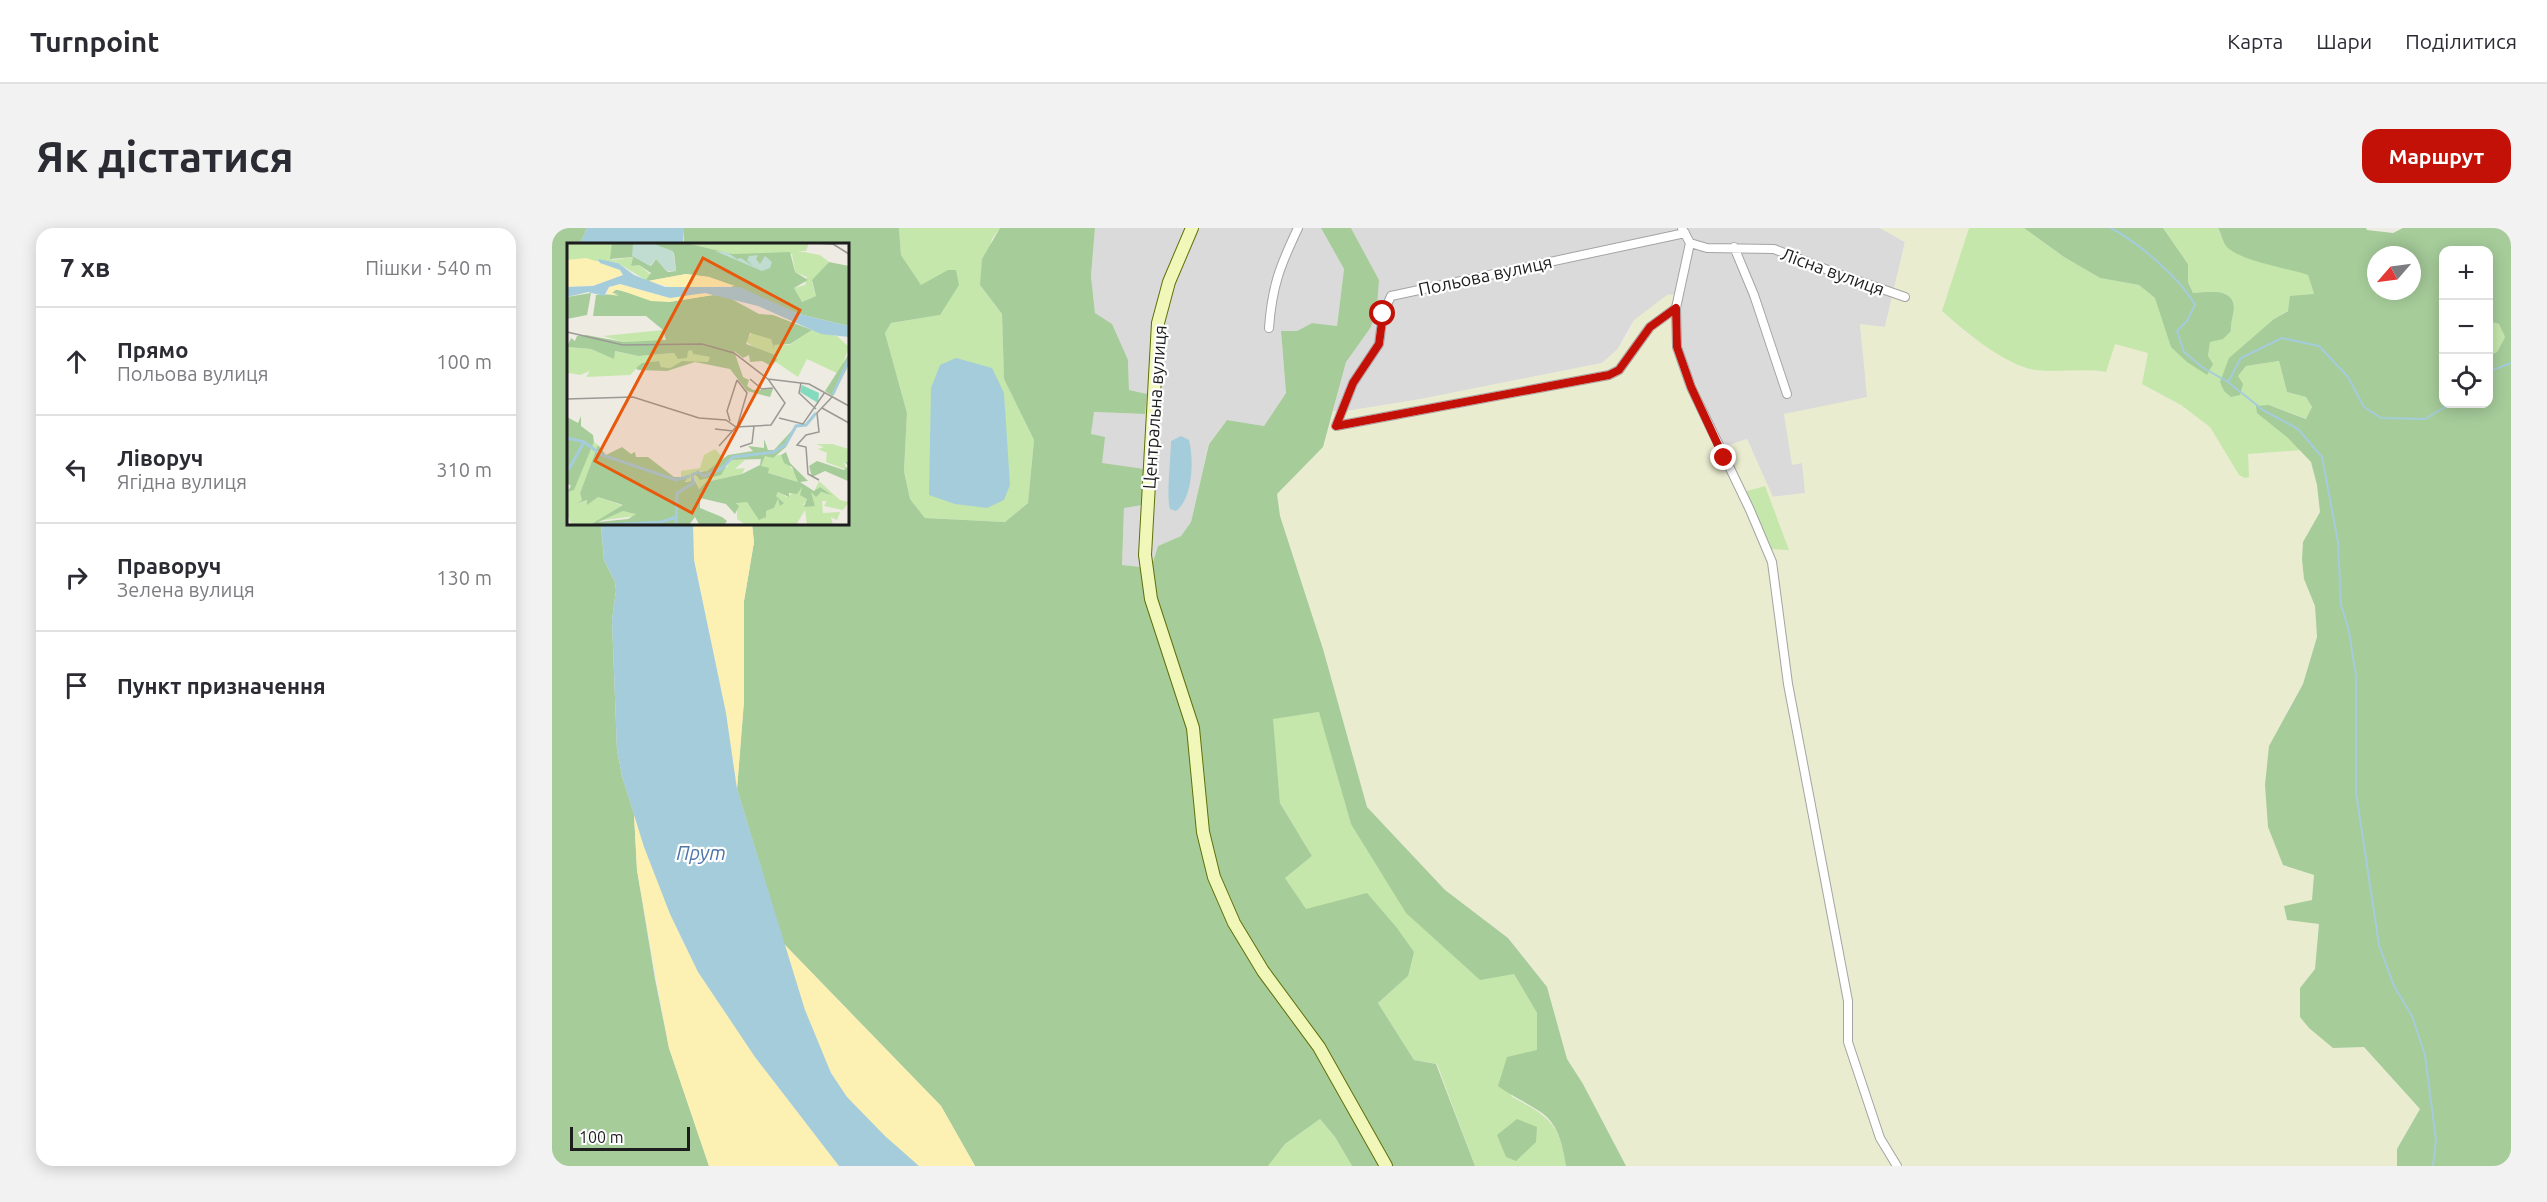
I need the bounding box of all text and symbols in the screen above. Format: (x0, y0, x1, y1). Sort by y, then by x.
text: Turnpoint (30, 26, 159, 57)
text: Карта (2227, 29, 2283, 53)
text: Шари (2316, 29, 2372, 53)
text: Поділитися (2405, 29, 2517, 53)
button: Маршрут (2362, 129, 2511, 183)
text: Як дістатися (36, 133, 294, 180)
inset map (567, 243, 849, 525)
street label: Лісна вулиця (1778, 243, 1888, 299)
north arrow (2367, 246, 2421, 300)
map controls (2439, 246, 2493, 408)
button: + (2439, 246, 2493, 300)
street label: Польова вулиця (1416, 251, 1554, 299)
text: 7 хв (60, 253, 110, 282)
text: Пішки · 540 m (365, 256, 492, 279)
route start (1369, 300, 1395, 326)
button: − (2439, 300, 2493, 354)
street label: Центральна вулиця (1138, 324, 1170, 490)
text: Прямо (117, 337, 188, 362)
icon: ahead (60, 345, 93, 378)
text: 100 m (436, 350, 492, 373)
button: locate (2439, 354, 2493, 408)
text: Польова вулиця (117, 362, 268, 385)
route end (1710, 444, 1736, 470)
text: Ліворуч (117, 445, 203, 470)
icon: left (60, 453, 93, 486)
text: 310 m (436, 458, 492, 481)
text: Ягідна вулиця (117, 470, 247, 493)
text: Праворуч (117, 553, 221, 578)
icon: right (60, 561, 93, 594)
text: 130 m (436, 566, 492, 589)
text: Зелена вулиця (117, 578, 255, 601)
icon: arrive (60, 669, 93, 702)
text: Пункт призначення (117, 673, 326, 698)
water label: Прут (676, 841, 726, 864)
scale bar (570, 1124, 690, 1152)
text: 100 m (579, 1128, 624, 1146)

